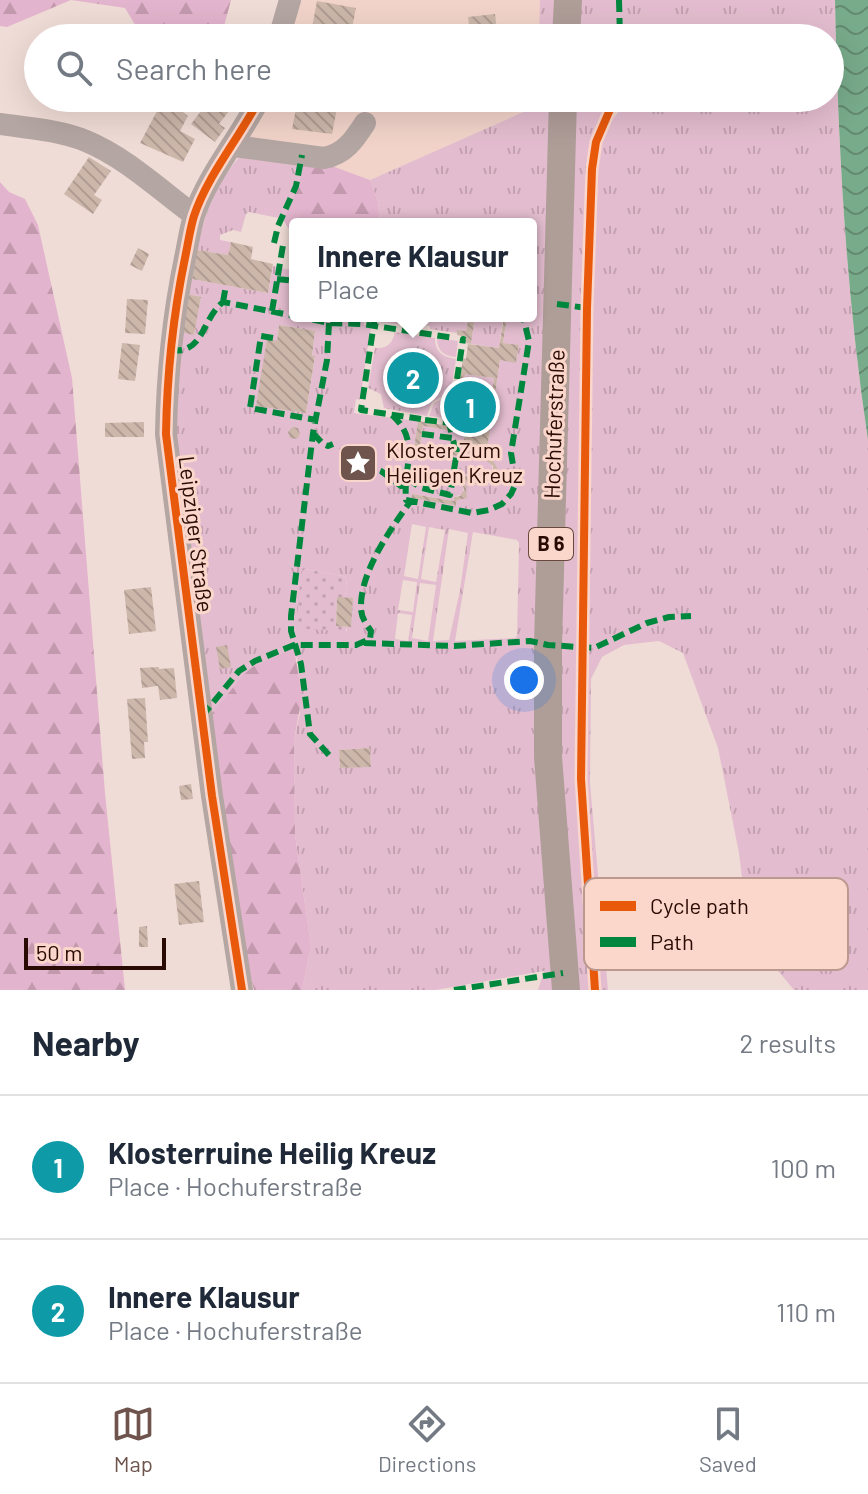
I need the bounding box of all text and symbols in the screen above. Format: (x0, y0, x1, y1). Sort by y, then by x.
search box (24, 24, 844, 112)
icon: search (52, 46, 96, 90)
text: Search here (116, 50, 272, 86)
popup (289, 218, 537, 322)
text: Innere Klausur (317, 237, 509, 273)
text: Place (317, 273, 379, 304)
pin: 2 (387, 348, 439, 408)
street label: Hochuferstraße (537, 349, 569, 499)
pin: 1 (444, 377, 496, 437)
place label: Kloster Zum Heiligen Kreuz (386, 436, 523, 487)
place icon: Kloster Zum Heiligen Kreuz (337, 442, 379, 484)
street label: Leipziger Straße (175, 454, 219, 614)
road number: B 6 (529, 528, 573, 560)
your location (504, 660, 544, 700)
legend (584, 878, 848, 970)
text: Cycle path (650, 892, 749, 918)
text: Path (650, 928, 694, 954)
scale bar (24, 934, 166, 970)
text: 50 m (36, 939, 82, 965)
text: Nearby (32, 1022, 140, 1063)
text: 2 results (740, 1027, 836, 1058)
text: Klosterruine Heilig Kreuz (108, 1134, 436, 1170)
text: 1 (53, 1152, 63, 1183)
text: 100 m (771, 1152, 836, 1183)
text: Place · Hochuferstraße (108, 1170, 363, 1201)
text: Innere Klausur (108, 1278, 300, 1314)
text: 2 (51, 1296, 65, 1327)
text: 110 m (776, 1296, 836, 1327)
text: Place · Hochuferstraße (108, 1314, 363, 1345)
tab: Map (111, 1402, 155, 1476)
tab: Directions (378, 1402, 476, 1476)
tab: Saved (699, 1402, 757, 1476)

